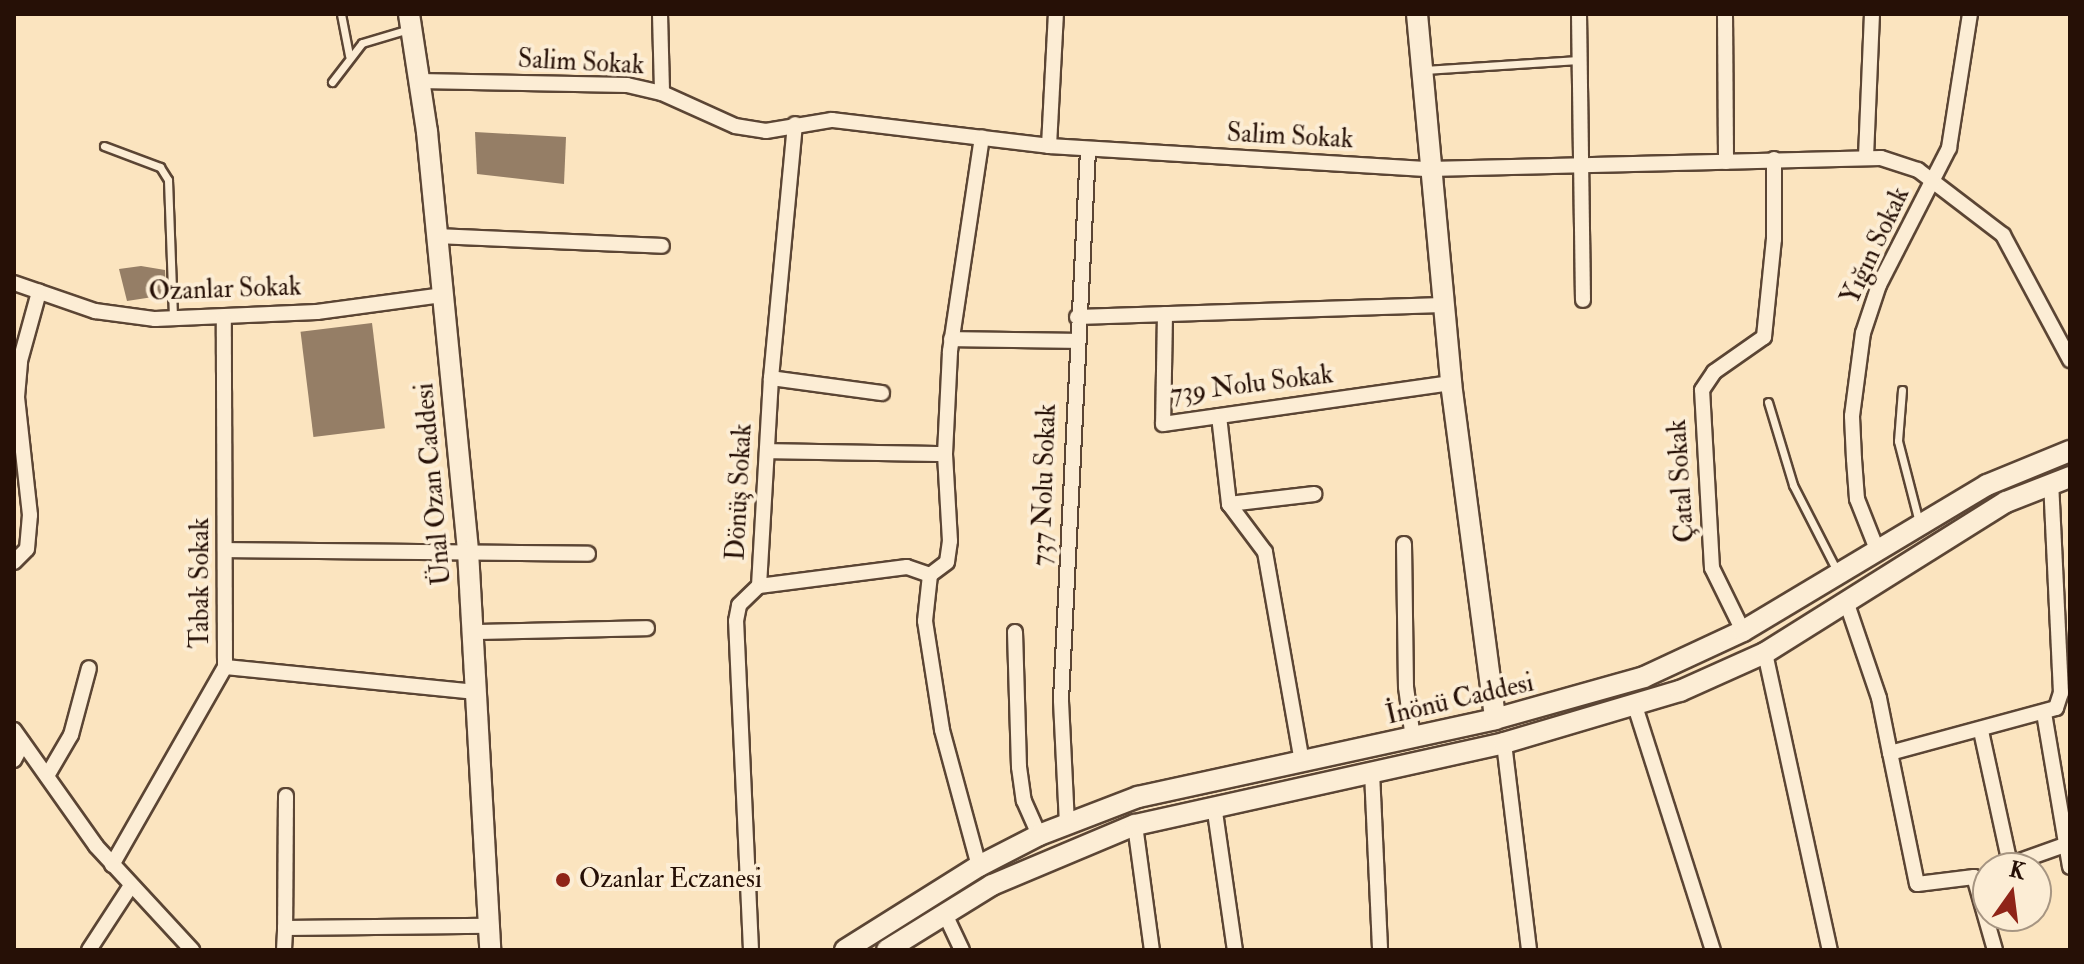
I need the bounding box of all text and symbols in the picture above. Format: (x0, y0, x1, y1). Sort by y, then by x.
street label: Salim Sokak (517, 44, 645, 82)
street label: Salim Sokak (1226, 118, 1354, 156)
street label: Yığın Sokak (1835, 182, 1917, 310)
street label: Ozanlar Sokak (148, 272, 302, 308)
street label: 739 Nolu Sokak (1169, 360, 1335, 410)
street label: Ünal Ozan Caddesi (410, 382, 458, 586)
street label: 737 Nolu Sokak (1027, 403, 1063, 567)
street label: Çatal Sokak (1662, 419, 1702, 543)
street label: Dönüş Sokak (721, 423, 759, 561)
street label: Tabak Sokak (185, 518, 217, 648)
street label: İnönü Caddesi (1383, 668, 1537, 732)
north arrow (1972, 852, 2052, 932)
text: K (2006, 855, 2028, 886)
place label: Ozanlar Eczanesi (579, 864, 762, 896)
marker: Ozanlar Eczanesi (554, 871, 572, 889)

